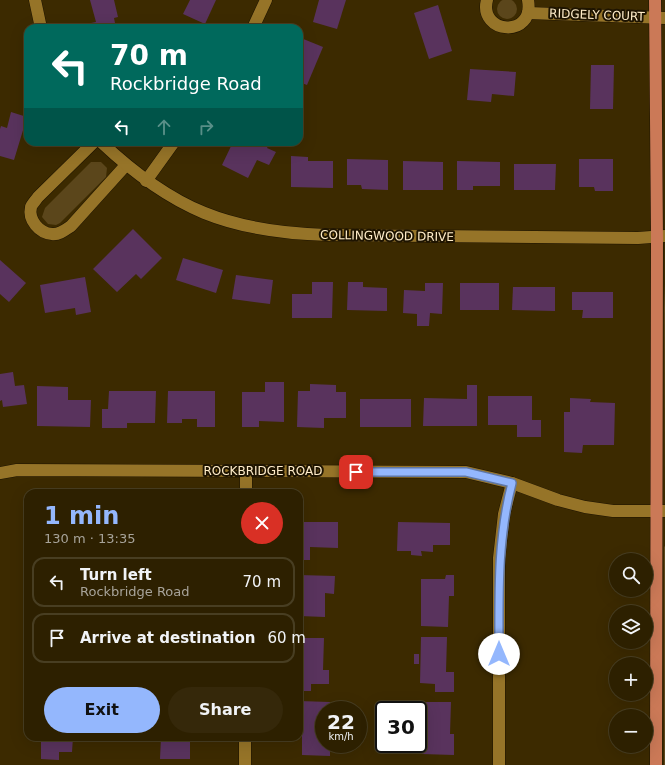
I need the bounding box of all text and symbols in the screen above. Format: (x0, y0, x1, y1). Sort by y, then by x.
street label: RIDGELY COURT (549, 6, 646, 24)
text: 70 m (110, 39, 188, 72)
icon: left (44, 40, 96, 92)
text: Rockbridge Road (110, 73, 262, 94)
icon: left (111, 116, 133, 138)
icon: ahead (153, 116, 175, 138)
icon: right (195, 116, 217, 138)
street label: COLLINGWOOD DRIVE (320, 228, 454, 244)
pin (339, 455, 373, 489)
icon: arrive (345, 461, 367, 483)
street label: ROCKBRIDGE ROAD (203, 464, 323, 478)
text: 1 min (44, 502, 119, 530)
button: close (241, 502, 283, 544)
text: 130 m · 13:35 (44, 531, 135, 546)
map controls (609, 553, 653, 753)
button: search (609, 553, 653, 597)
text: Turn left (80, 566, 152, 584)
icon: left (46, 571, 68, 593)
text: 70 m (243, 573, 281, 591)
text: Rockbridge Road (80, 584, 190, 599)
button: layers (609, 605, 653, 649)
icon: arrive (46, 627, 68, 649)
text: Arrive at destination (80, 629, 255, 647)
text: 60 m (267, 629, 306, 647)
position arrow (478, 633, 520, 675)
button: + (609, 657, 653, 701)
button: Exit (44, 687, 160, 733)
button: Share (168, 687, 283, 733)
speed limit sign: 30 (375, 701, 427, 753)
button: − (609, 709, 653, 753)
text: 22 (327, 710, 355, 734)
text: km/h (328, 731, 354, 742)

